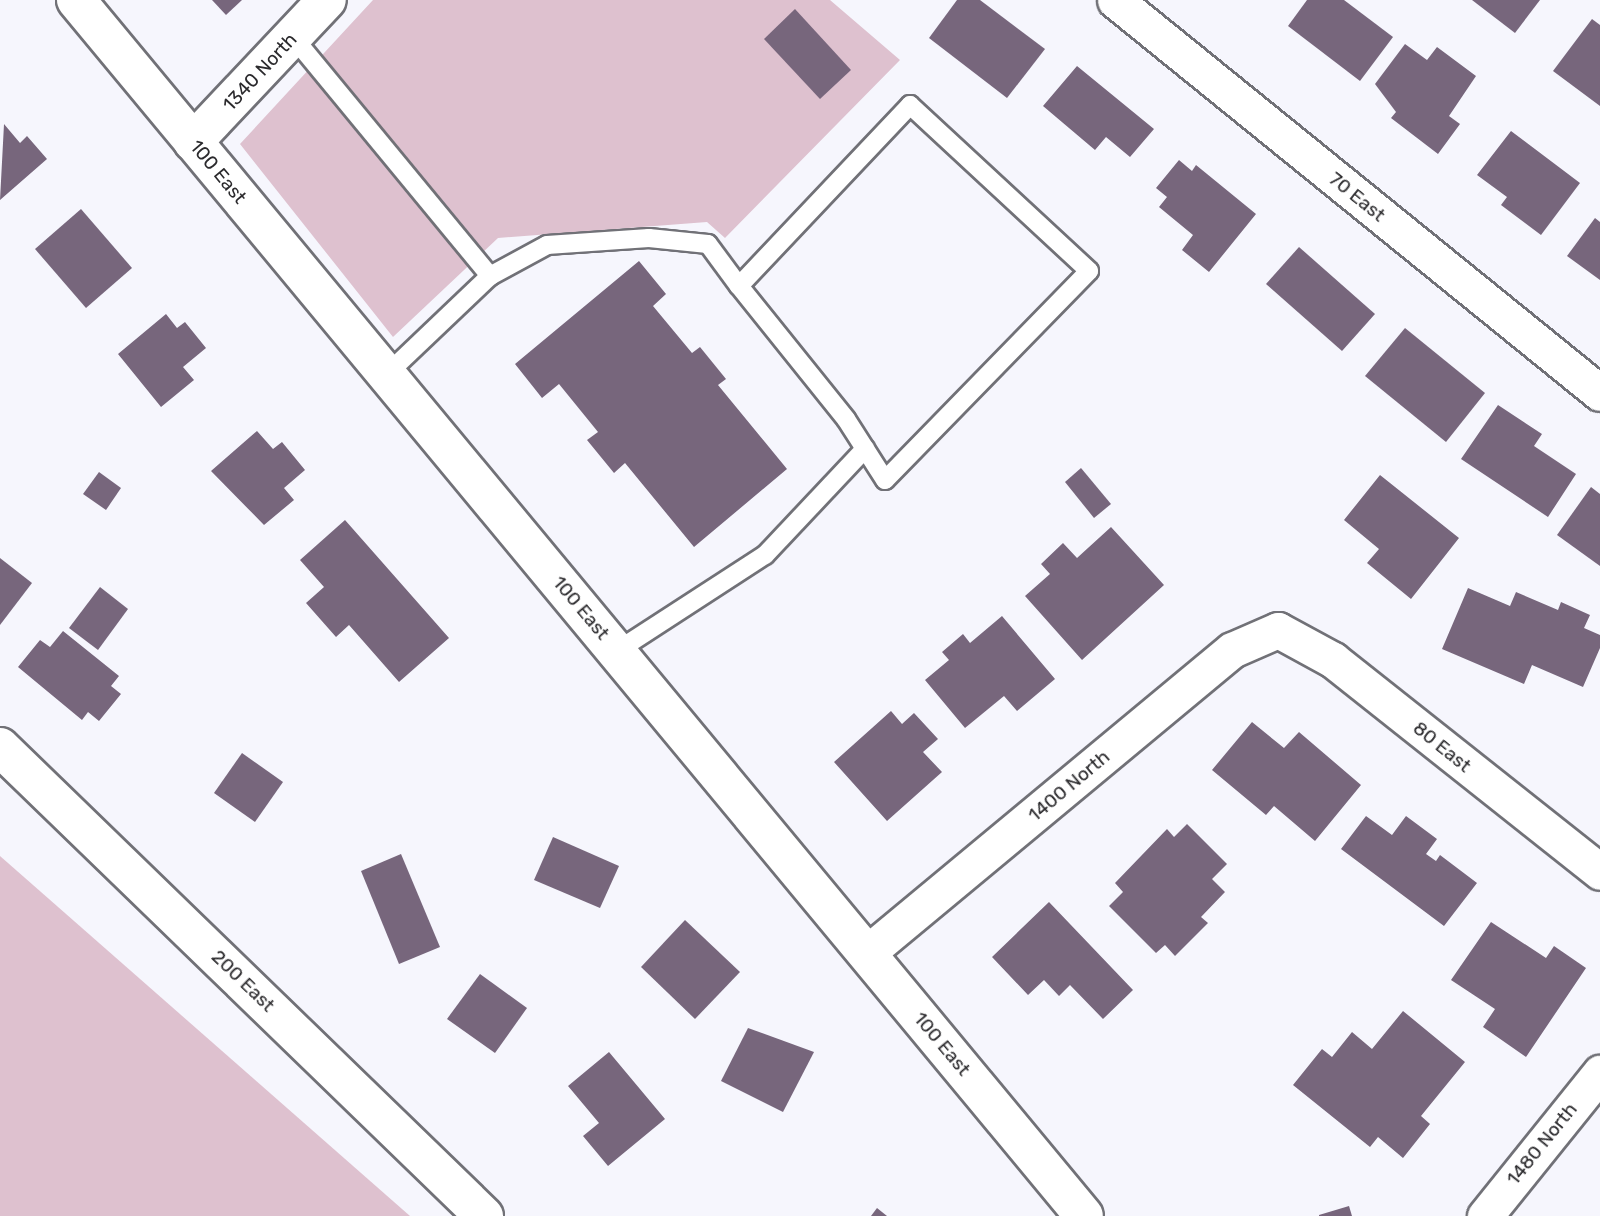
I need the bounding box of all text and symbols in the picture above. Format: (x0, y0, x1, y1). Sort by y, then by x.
street label: 1340 North (218, 28, 302, 116)
street label: 100 East (185, 136, 251, 208)
street label: 70 East (1324, 168, 1390, 226)
street label: 100 East (548, 572, 614, 644)
street label: 80 East (1408, 717, 1476, 777)
street label: 1400 North (1024, 745, 1114, 827)
street label: 200 East (207, 945, 279, 1017)
street label: 100 East (909, 1008, 975, 1080)
street label: 1480 North (1502, 1098, 1582, 1190)

